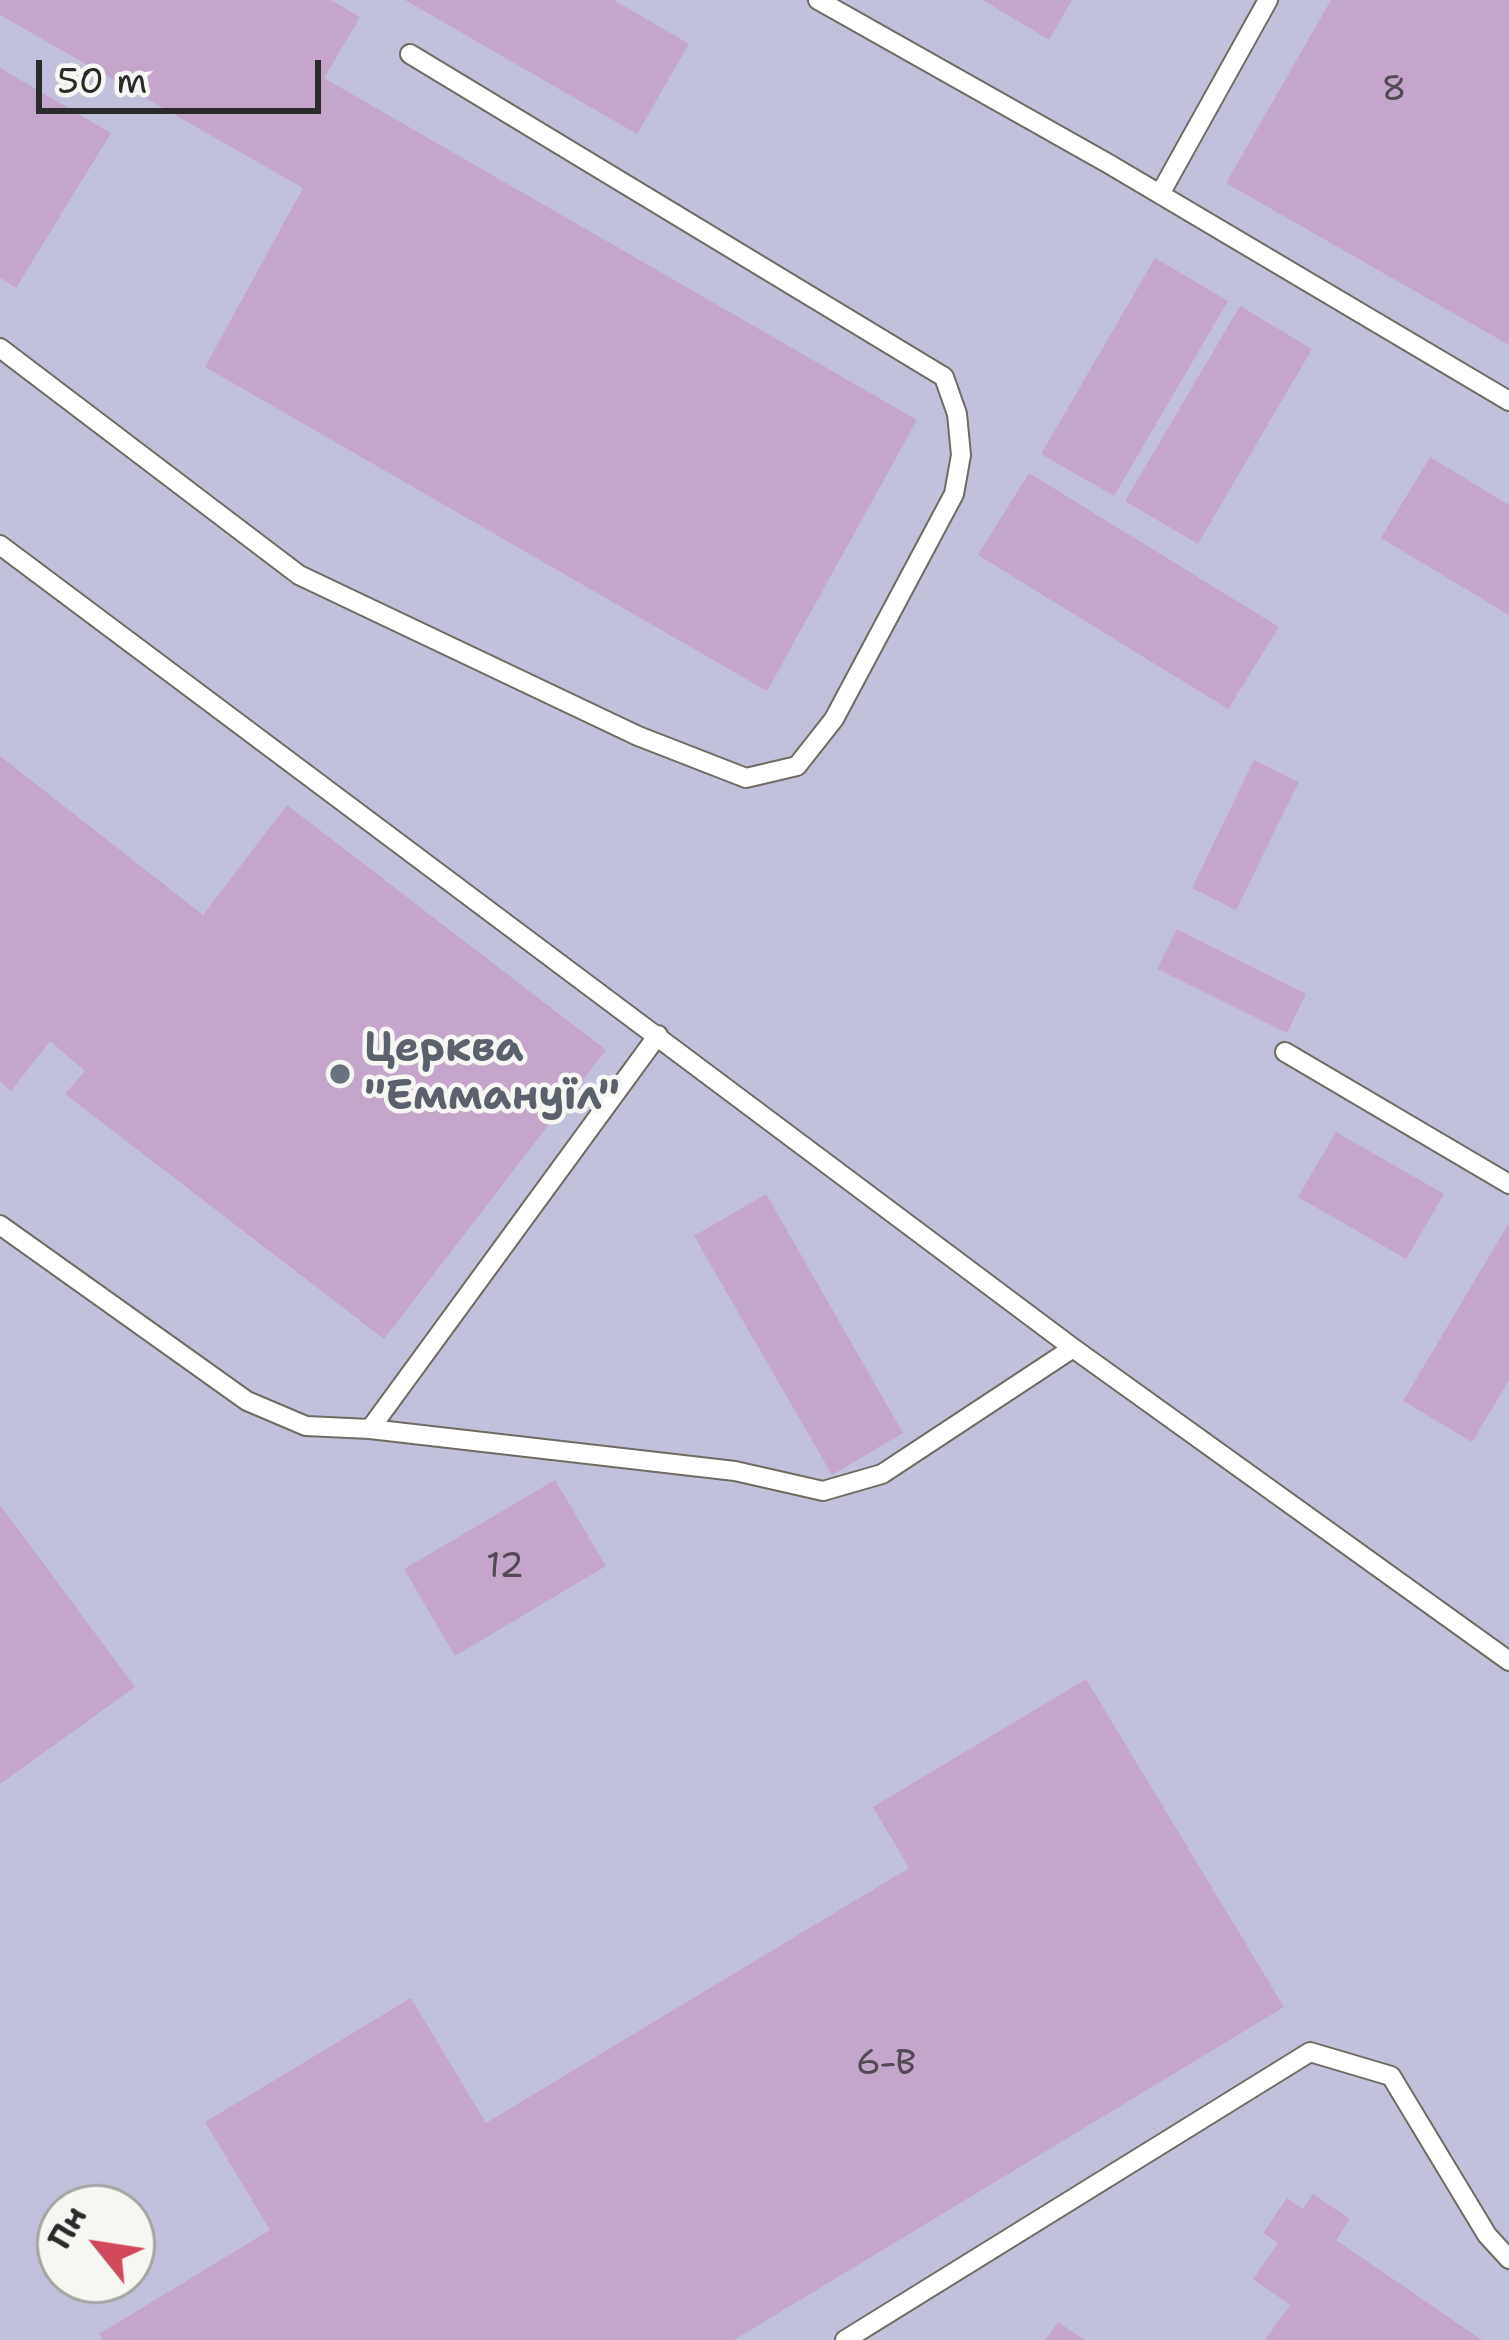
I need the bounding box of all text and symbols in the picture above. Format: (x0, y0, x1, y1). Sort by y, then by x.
scale bar (42, 36, 327, 110)
text: 50 m (57, 56, 147, 105)
house number: 8 (1381, 69, 1407, 113)
place label: Церква "Еммануїл" (364, 1025, 620, 1124)
marker: Церква "Еммануїл" (327, 1061, 353, 1087)
house number: 12 (486, 1546, 524, 1590)
house number: 6-В (856, 2043, 916, 2087)
north arrow (36, 2184, 156, 2304)
text: Пн (37, 2197, 97, 2257)

